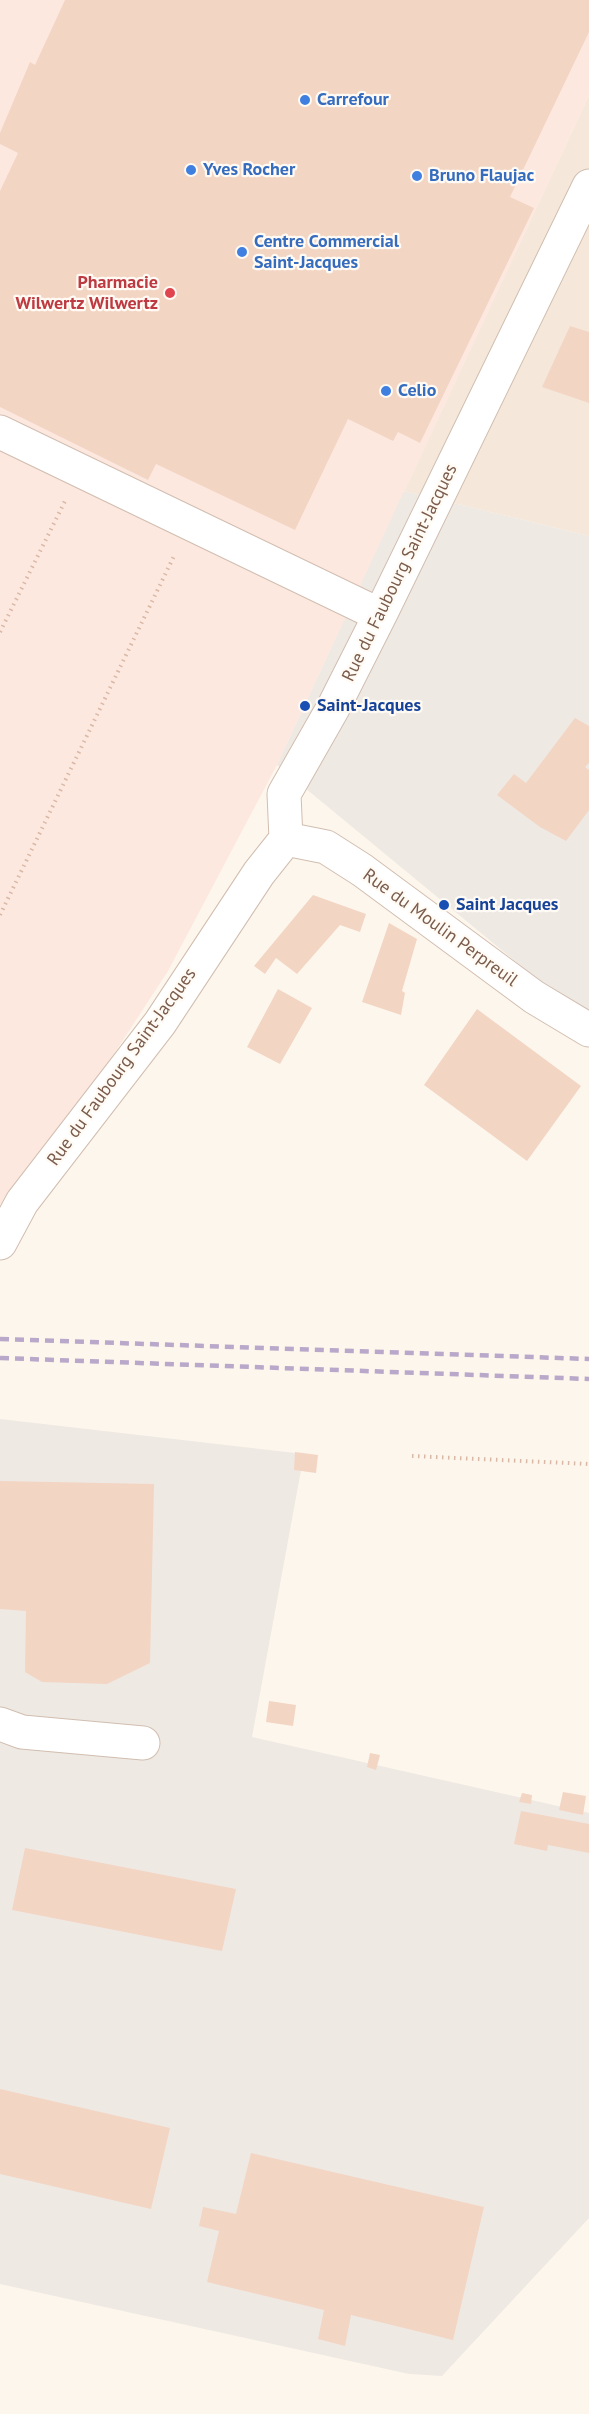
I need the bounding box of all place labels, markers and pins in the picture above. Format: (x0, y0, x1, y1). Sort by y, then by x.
place label: Carrefour (317, 89, 389, 111)
marker: Carrefour (298, 93, 312, 107)
place label: Yves Rocher (203, 159, 295, 181)
marker: Yves Rocher (184, 163, 198, 177)
place label: Bruno Flaujac (429, 165, 534, 187)
marker: Bruno Flaujac (410, 169, 424, 183)
place label: Centre Commercial Saint-Jacques (254, 231, 399, 274)
marker: Centre Commercial Saint-Jacques (235, 245, 249, 259)
place label: Pharmacie Wilwertz Wilwertz (15, 272, 158, 314)
marker: Pharmacie Wilwertz Wilwertz (163, 286, 177, 300)
place label: Celio (398, 380, 436, 402)
marker: Celio (379, 384, 393, 398)
place label: Saint-Jacques (317, 695, 421, 717)
marker: Saint-Jacques (298, 699, 312, 713)
place label: Saint Jacques (456, 894, 558, 916)
marker: Saint Jacques (437, 898, 451, 912)

